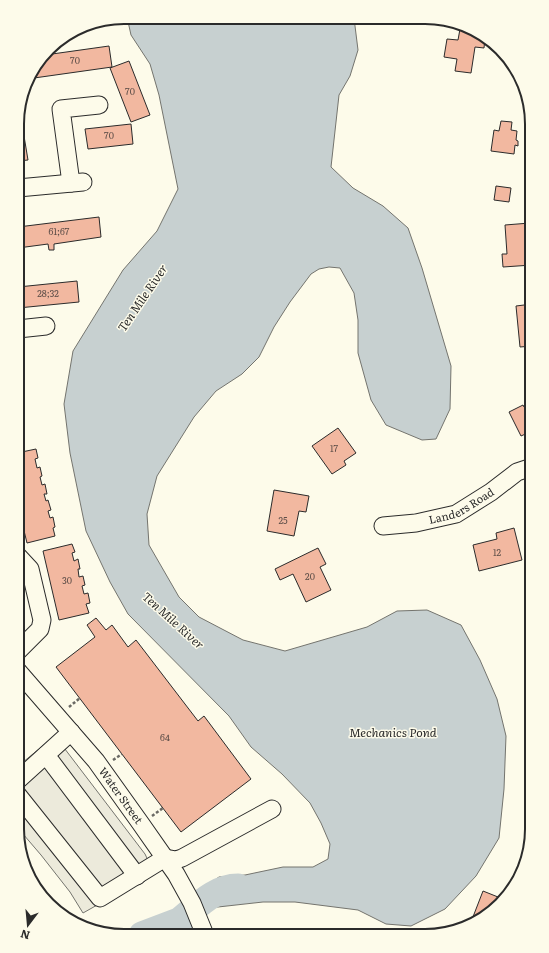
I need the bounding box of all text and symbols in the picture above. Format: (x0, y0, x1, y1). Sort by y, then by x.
house number: 70 (70, 53, 80, 67)
house number: 70 (125, 84, 135, 98)
house number: 70 (104, 128, 114, 142)
house number: 61;67 (49, 224, 70, 238)
water label: Ten Mile River (113, 260, 172, 335)
house number: 28;32 (37, 286, 59, 300)
house number: 17 (330, 441, 338, 455)
street label: Landers Road (427, 483, 497, 527)
house number: 25 (278, 513, 288, 527)
house number: 12 (493, 545, 502, 559)
house number: 20 (305, 569, 315, 583)
house number: 30 (62, 573, 72, 587)
water label: Ten Mile River (139, 588, 209, 653)
water label: Mechanics Pond (349, 723, 437, 741)
house number: 64 (160, 730, 170, 744)
street label: Water Street (96, 763, 148, 827)
north arrow (8, 905, 48, 945)
text: N (18, 927, 32, 945)

